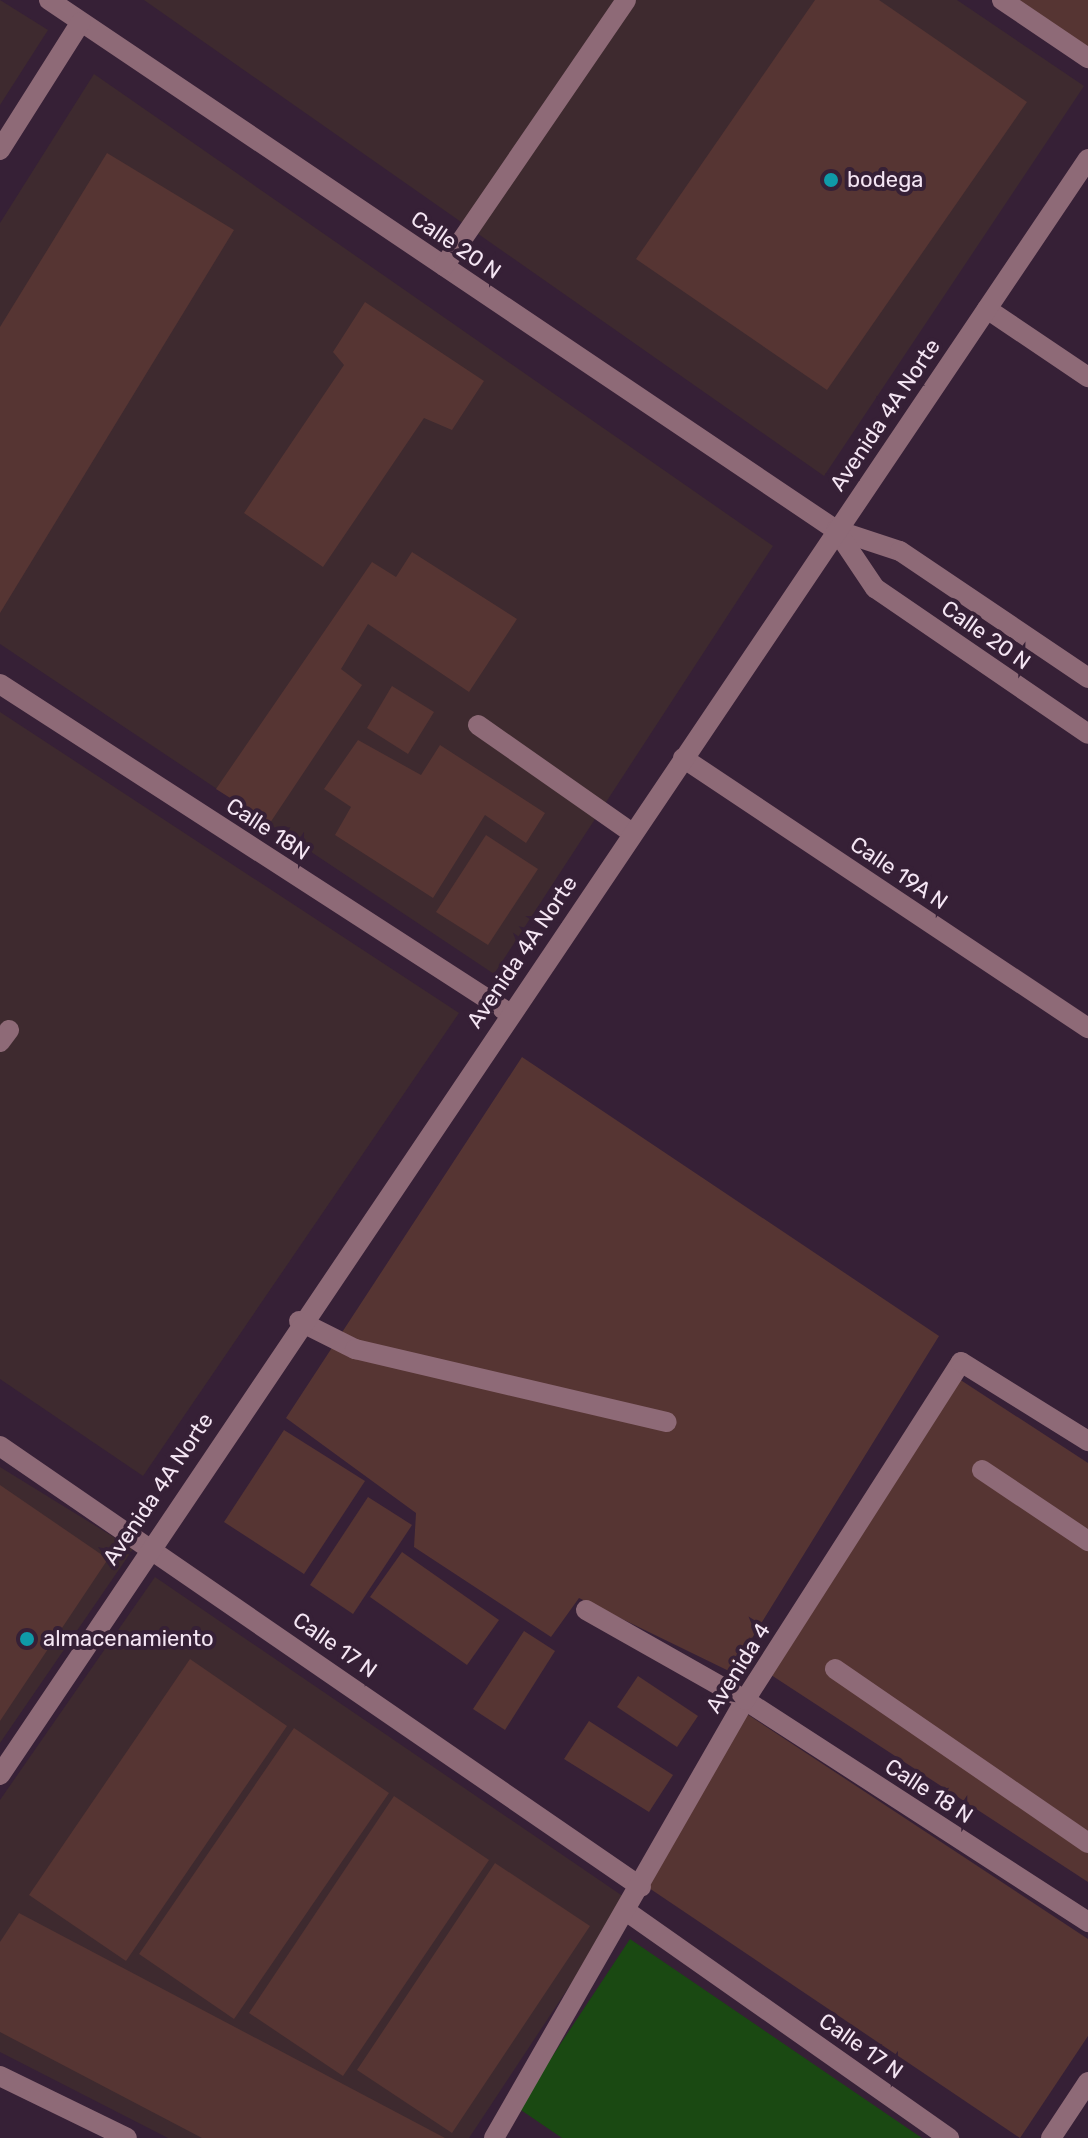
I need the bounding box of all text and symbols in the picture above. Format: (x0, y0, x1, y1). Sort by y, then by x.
place label: bodega (847, 167, 923, 193)
marker: bodega (822, 171, 840, 189)
street label: Calle 20 N (406, 205, 506, 285)
street label: Avenida 4A Norte (824, 334, 946, 496)
street label: Calle 20 N (936, 595, 1036, 675)
street label: Calle 18N (221, 792, 315, 866)
street label: Calle 19A N (845, 831, 953, 915)
street label: Avenida 4A Norte (461, 871, 583, 1033)
street label: Avenida 4A Norte (97, 1408, 219, 1570)
street label: Calle 17 N (288, 1606, 382, 1684)
street label: Avenida 4 (700, 1618, 776, 1718)
place label: almacenamiento (43, 1626, 214, 1652)
marker: almacenamiento (18, 1630, 36, 1648)
street label: Calle 18 N (880, 1753, 978, 1829)
street label: Calle 17 N (814, 2007, 908, 2085)

